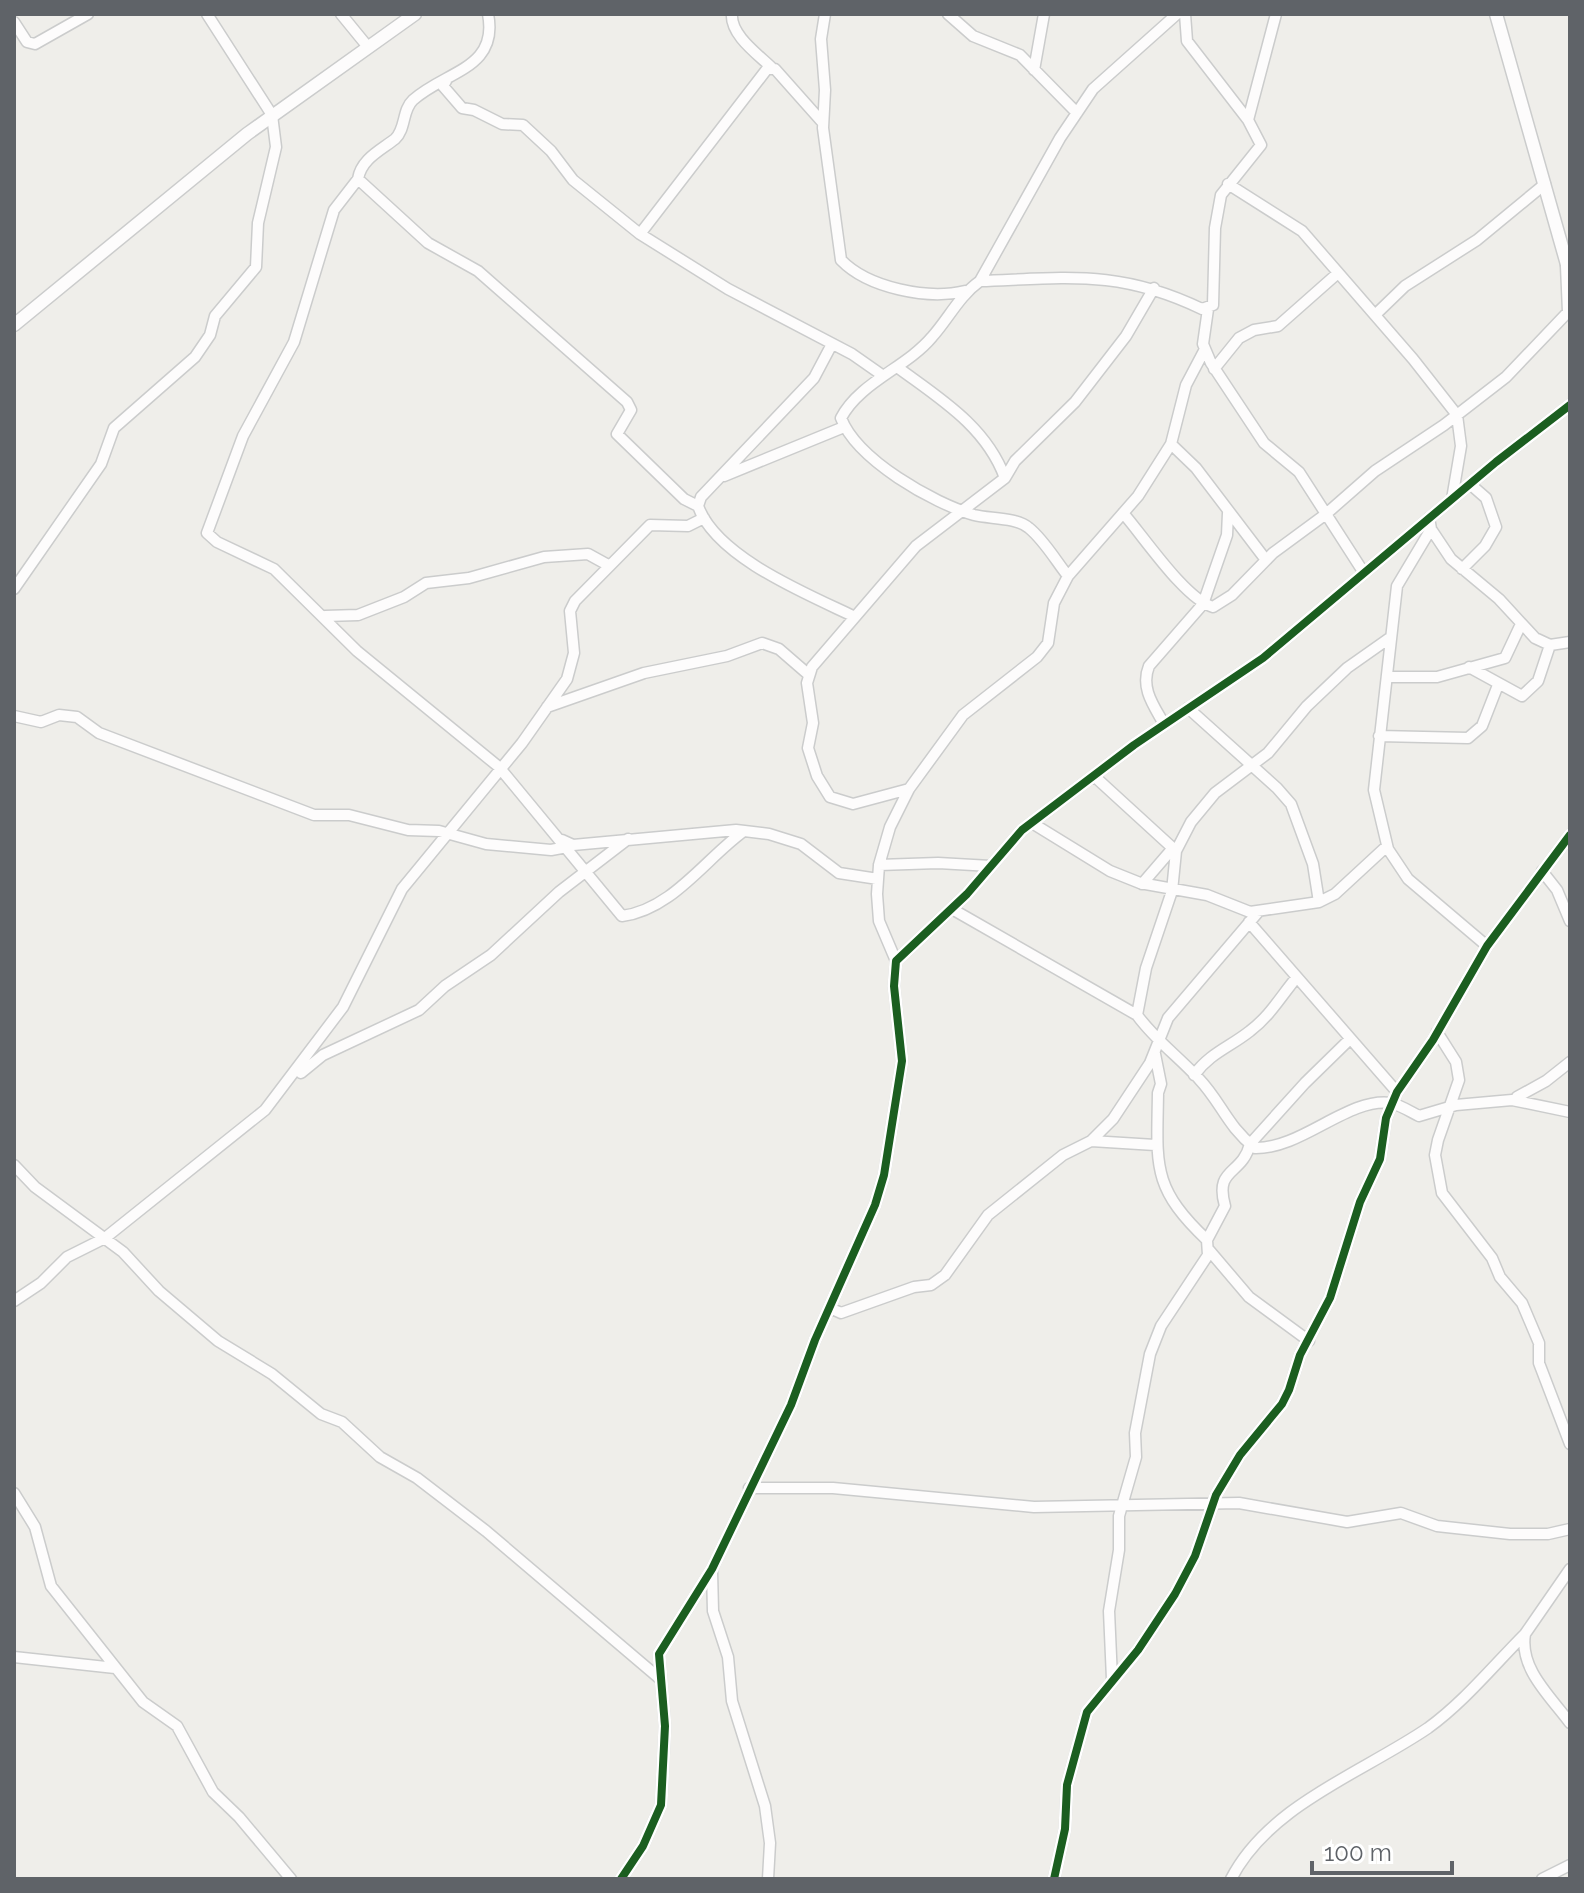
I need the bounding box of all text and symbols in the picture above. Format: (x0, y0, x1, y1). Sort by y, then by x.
scale bar (1312, 1825, 1452, 1875)
text: 100 m (1324, 1838, 1392, 1867)

